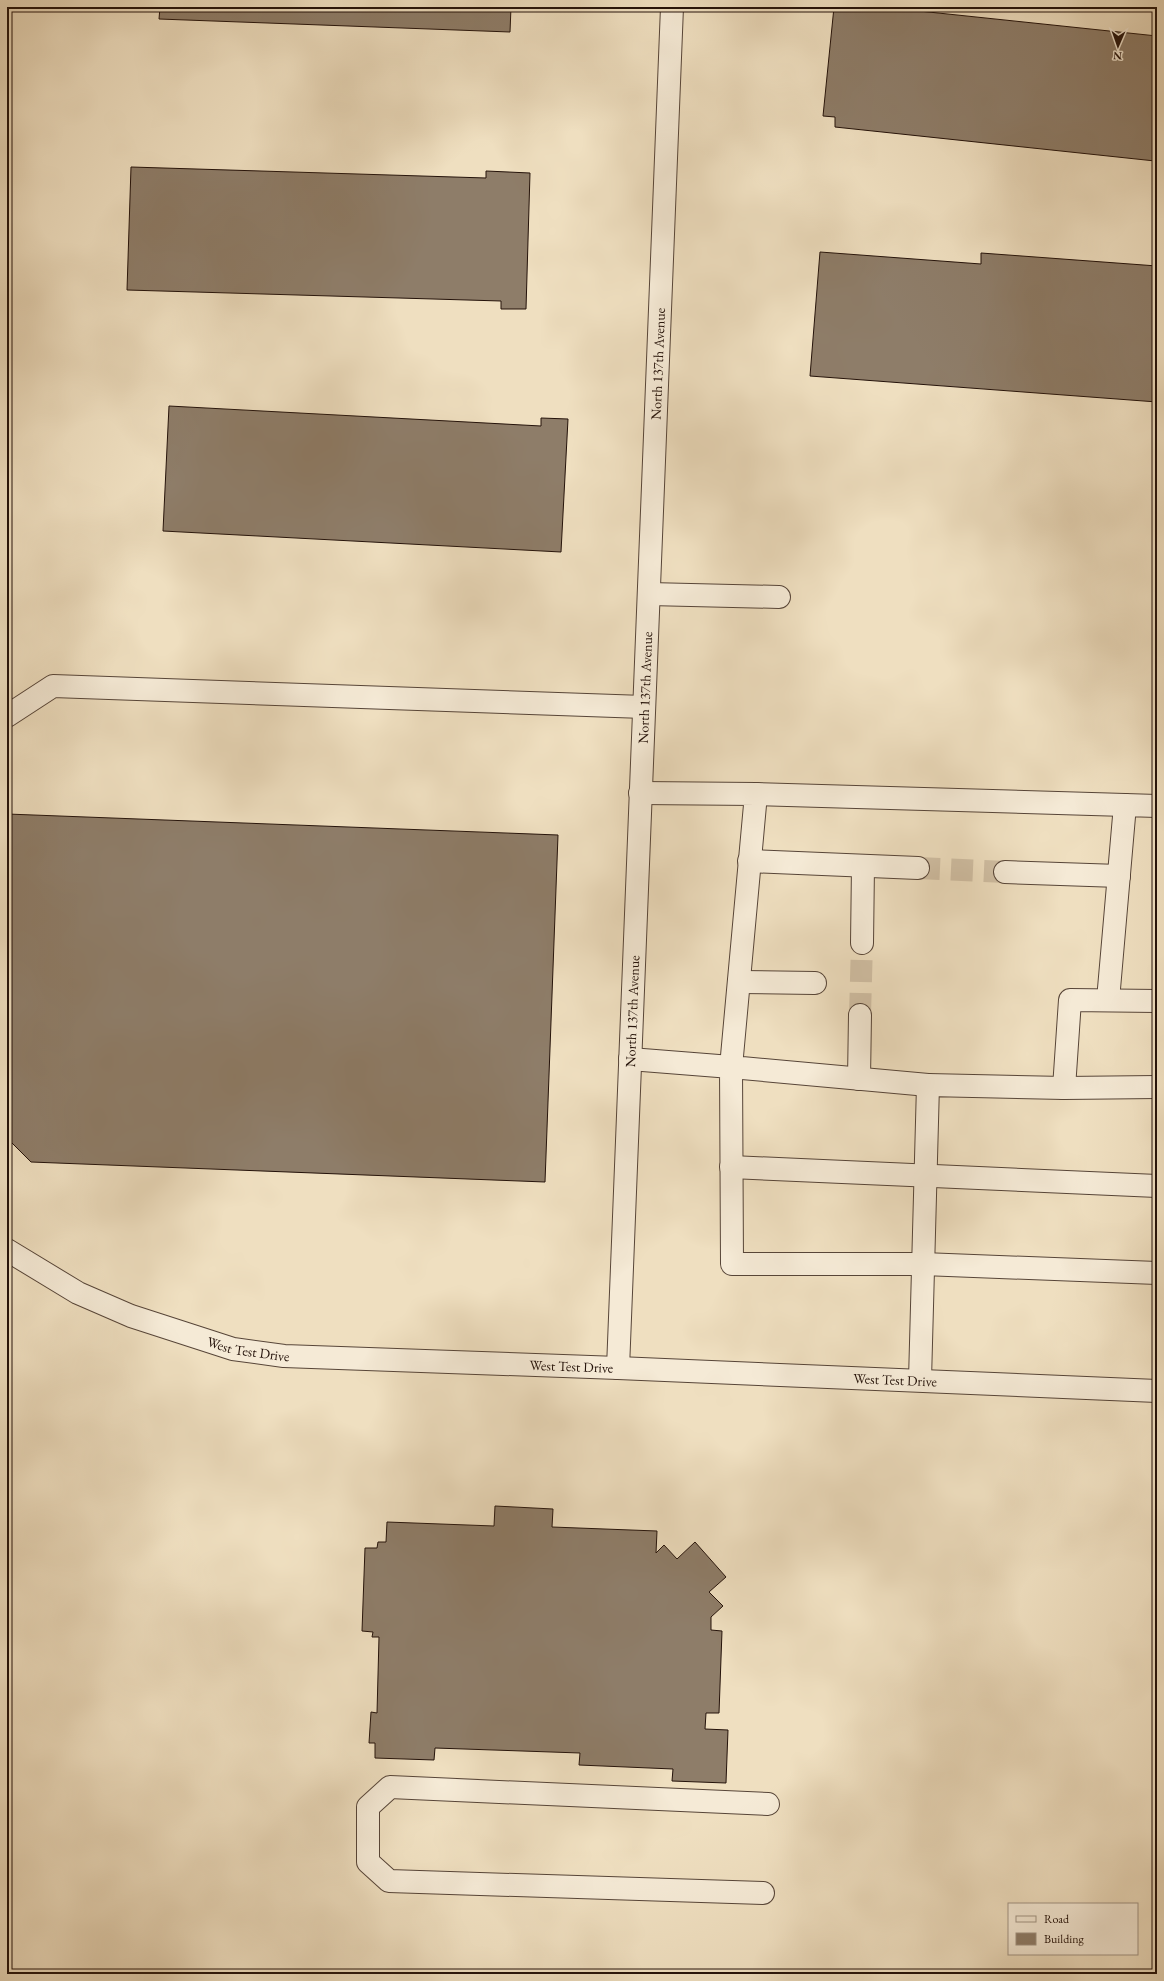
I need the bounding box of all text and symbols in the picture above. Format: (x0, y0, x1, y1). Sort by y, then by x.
north arrow (1098, 26, 1138, 66)
text: N (1113, 49, 1122, 63)
street label: North 137th Avenue (647, 307, 669, 420)
street label: North 137th Avenue (634, 631, 656, 744)
street label: North 137th Avenue (621, 954, 643, 1068)
street label: West Test Drive (205, 1332, 290, 1365)
street label: West Test Drive (529, 1356, 614, 1377)
street label: West Test Drive (853, 1369, 938, 1391)
legend (1008, 1903, 1138, 1955)
text: Road (1044, 1911, 1070, 1927)
text: Building (1044, 1931, 1085, 1947)

